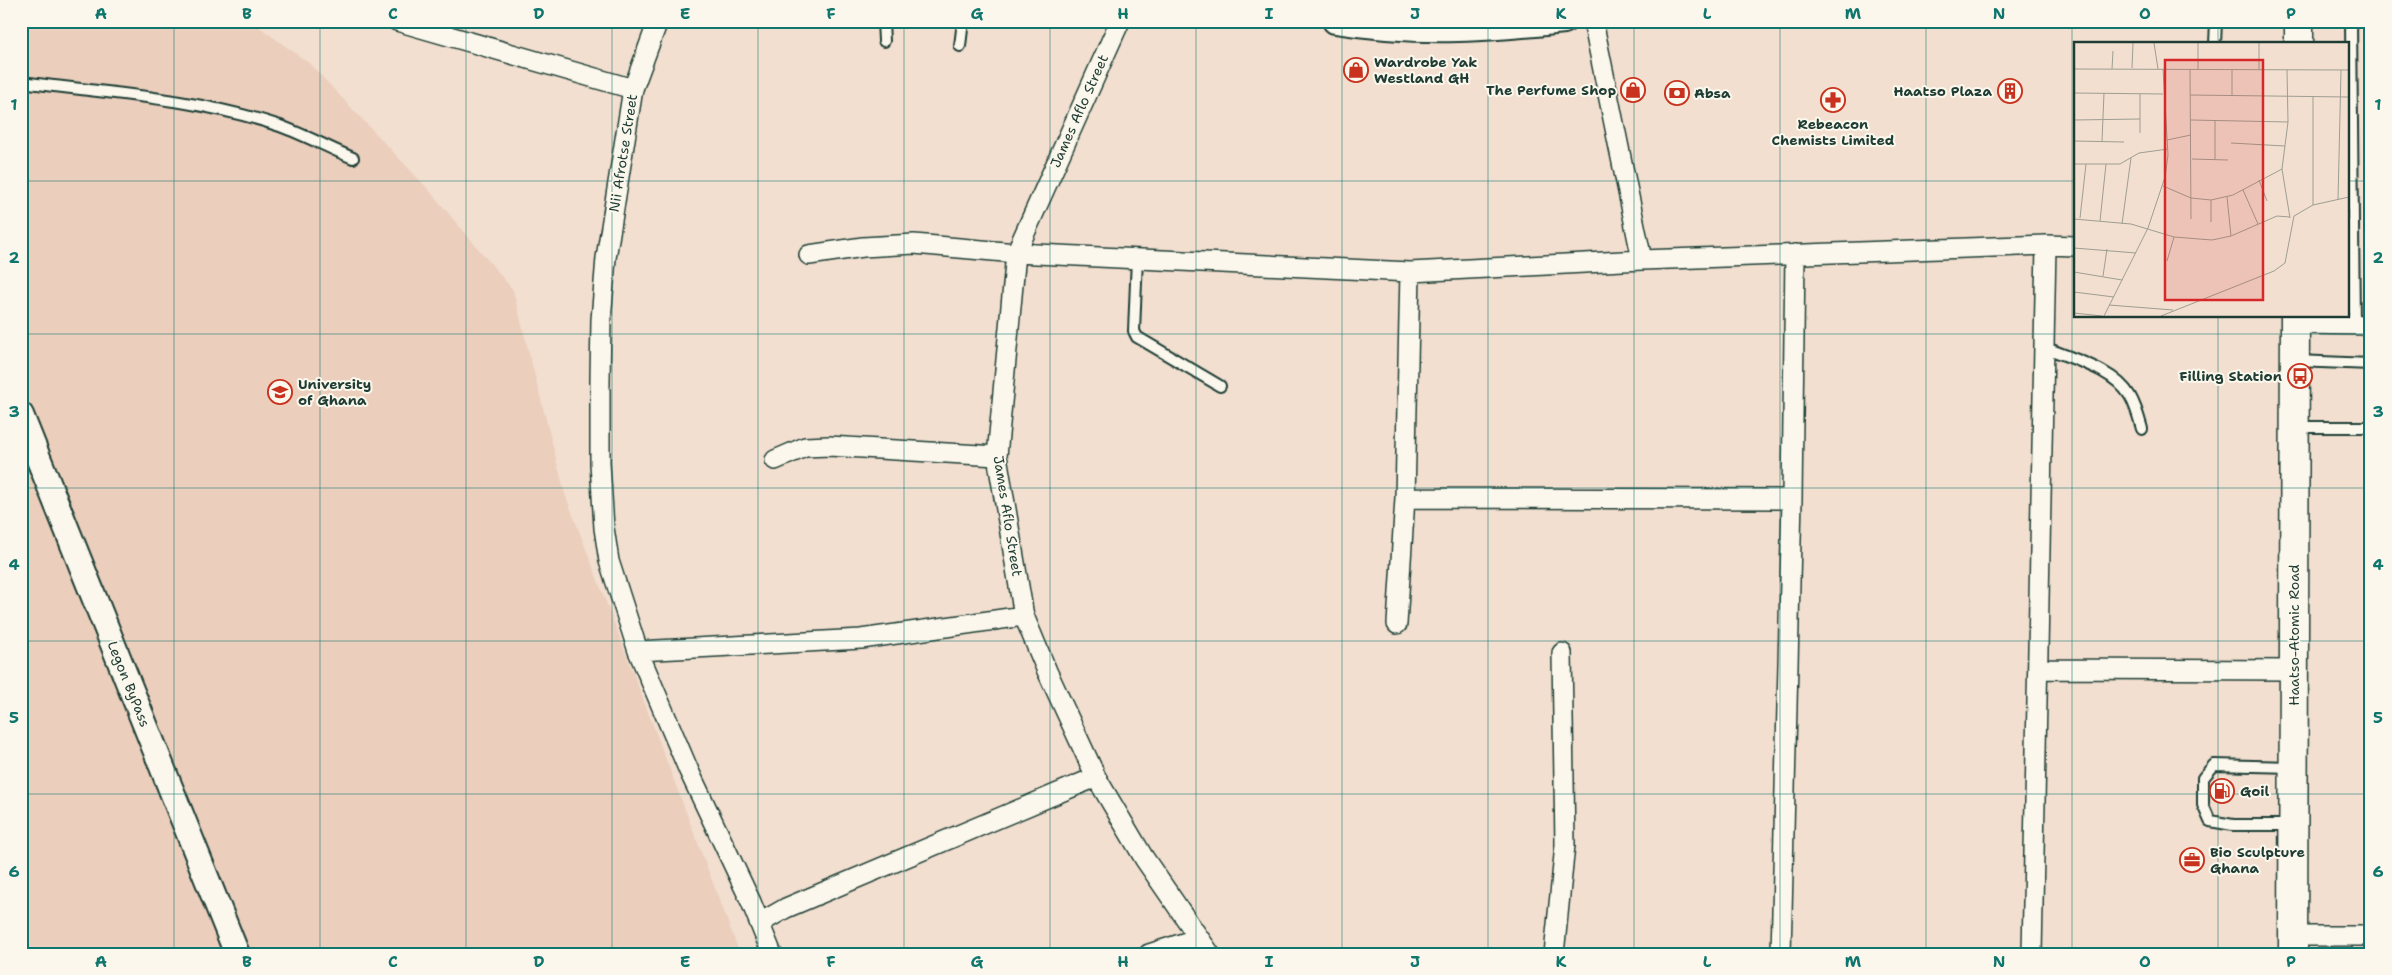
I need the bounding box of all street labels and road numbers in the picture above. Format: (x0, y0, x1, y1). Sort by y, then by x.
street label: James Aflo Street (1046, 52, 1112, 170)
street label: Nii Afrotse Street (605, 93, 641, 213)
street label: James Aflo Street (990, 454, 1026, 578)
street label: Haatso-Atomic Road (2285, 564, 2303, 706)
street label: Legon ByPass (104, 638, 154, 730)

